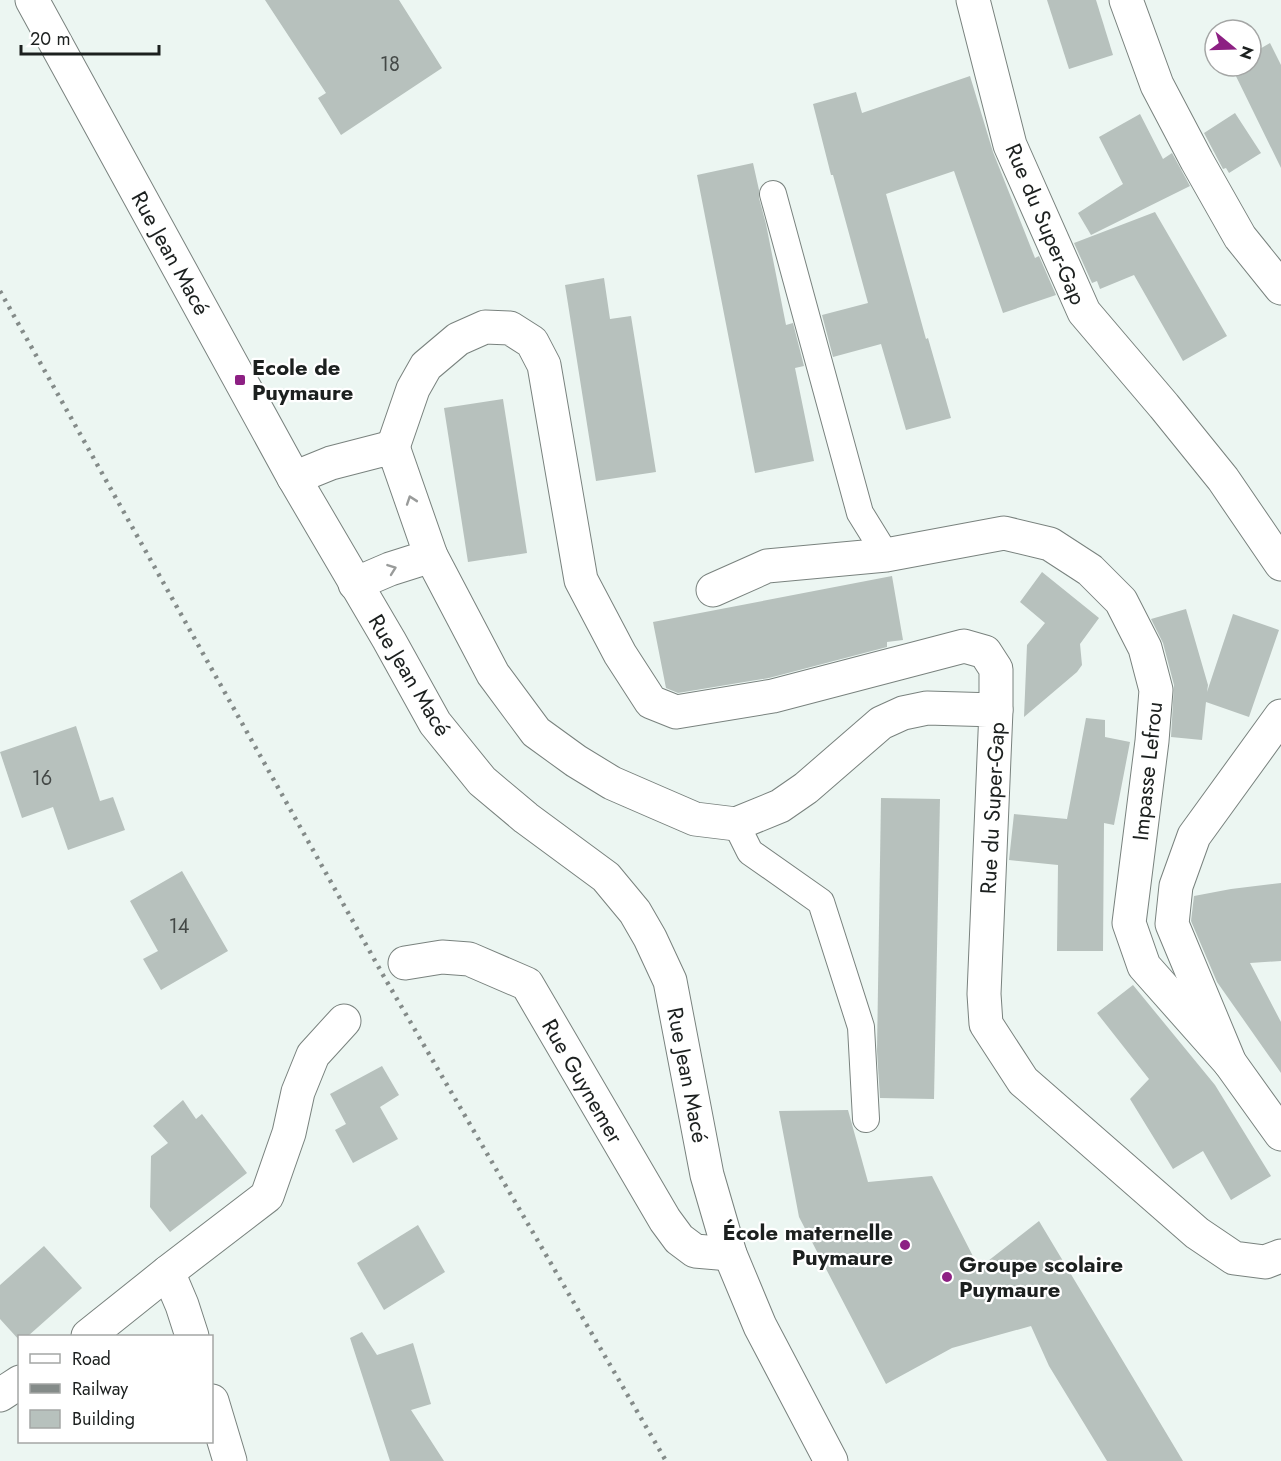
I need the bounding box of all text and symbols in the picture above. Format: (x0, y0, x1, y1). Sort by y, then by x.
scale bar (21, 18, 159, 56)
north arrow (1203, 18, 1263, 78)
text: 20 m (30, 26, 70, 52)
text: N (1234, 43, 1260, 62)
house number: 18 (380, 50, 400, 79)
street label: Rue du Super-Gap (998, 138, 1094, 310)
street label: Rue Jean Macé (124, 185, 218, 321)
place label: Ecole de Puymaure (252, 351, 353, 408)
marker: Ecole de Puymaure (233, 373, 247, 387)
one-way arrow (406, 495, 419, 506)
one-way arrow (386, 563, 397, 576)
street label: Rue Jean Macé (361, 608, 459, 742)
street label: Impasse Lefrou (1124, 700, 1170, 842)
street label: Rue du Super-Gap (972, 721, 1012, 895)
house number: 16 (32, 764, 52, 793)
house number: 14 (169, 912, 190, 941)
street label: Rue Jean Macé (659, 1005, 717, 1145)
street label: Rue Guynemer (534, 1013, 632, 1150)
place label: École maternelle Puymaure (722, 1216, 893, 1273)
marker: École maternelle Puymaure (898, 1238, 912, 1252)
place label: Groupe scolaire Puymaure (959, 1248, 1123, 1305)
marker: Groupe scolaire Puymaure (940, 1270, 954, 1284)
legend (18, 1335, 213, 1443)
text: Road (72, 1346, 111, 1372)
text: Railway (72, 1376, 128, 1402)
text: Building (72, 1406, 135, 1432)

